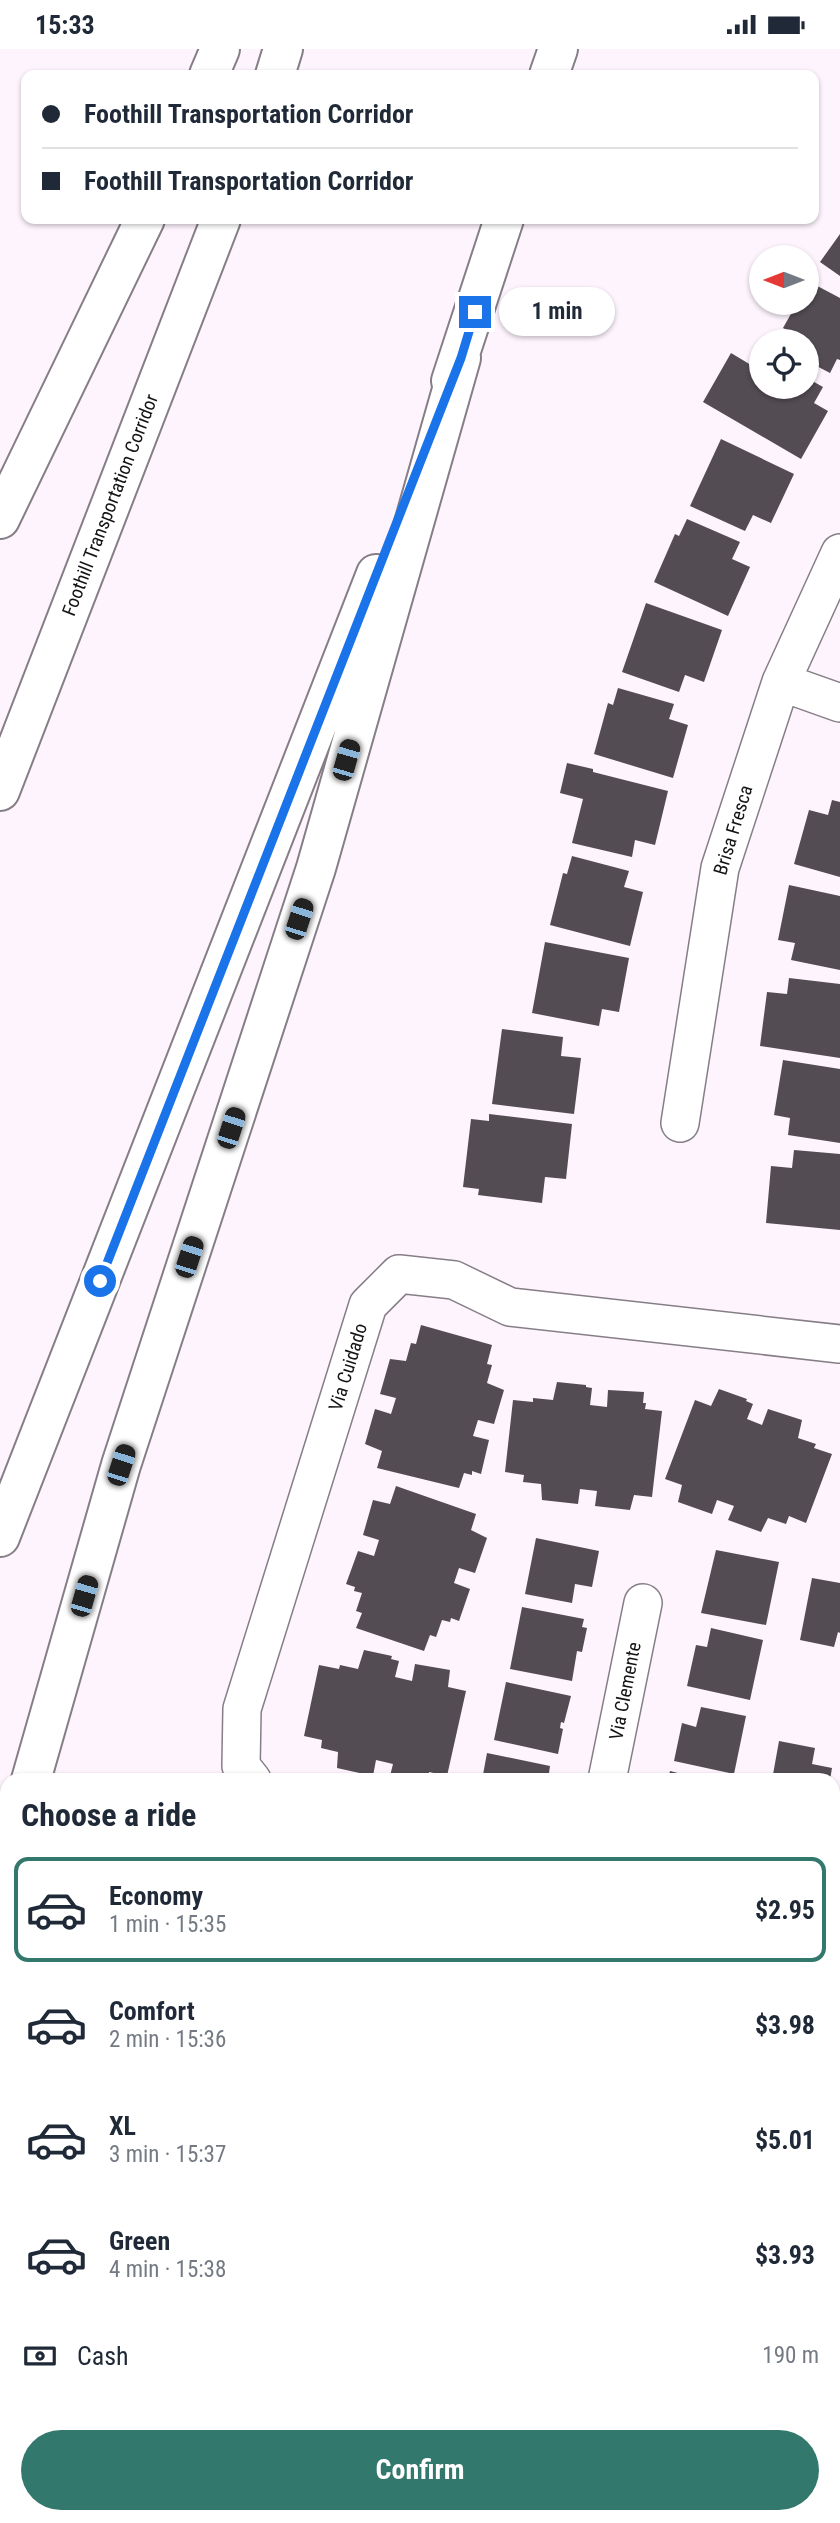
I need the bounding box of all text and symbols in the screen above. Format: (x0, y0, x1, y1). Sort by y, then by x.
text: 15:33 (35, 10, 95, 40)
text: Foothill Transportation Corridor (84, 99, 413, 129)
text: Foothill Transportation Corridor (84, 166, 413, 196)
north arrow (749, 245, 819, 315)
map controls (749, 245, 819, 399)
callout: 1 min (500, 287, 615, 337)
route end (459, 296, 491, 328)
text: 1 min (531, 298, 583, 325)
button: locate (749, 329, 819, 399)
street label: Foothill Transportation Corridor (57, 391, 163, 619)
car (331, 737, 362, 783)
street label: Brisa Fresca (708, 782, 758, 878)
car (283, 896, 316, 942)
car (215, 1105, 248, 1151)
car (173, 1234, 206, 1280)
route start (84, 1265, 116, 1297)
street label: Via Cuidado (324, 1320, 372, 1414)
car (105, 1442, 138, 1488)
car (69, 1573, 100, 1619)
street label: Via Clemente (604, 1640, 646, 1742)
text: Choose a ride (21, 1796, 196, 1834)
icon: car (25, 1878, 88, 1941)
text: Economy (109, 1881, 203, 1911)
text: $2.95 (755, 1895, 815, 1925)
text: 1 min · 15:35 (109, 1911, 226, 1938)
icon: car (25, 1993, 88, 2056)
text: Comfort (109, 1996, 195, 2026)
text: $3.98 (755, 2010, 815, 2040)
text: 2 min · 15:36 (109, 2026, 226, 2053)
icon: car (25, 2108, 88, 2171)
text: XL (109, 2111, 136, 2141)
text: $5.01 (755, 2125, 815, 2155)
text: 3 min · 15:37 (109, 2141, 226, 2168)
icon: car (25, 2223, 88, 2286)
text: Green (109, 2226, 170, 2256)
text: $3.93 (755, 2240, 815, 2270)
text: 4 min · 15:38 (109, 2256, 226, 2283)
icon: cash (21, 2337, 59, 2375)
text: Cash (77, 2341, 129, 2371)
text: 190 m (762, 2342, 819, 2369)
button: Confirm (21, 2430, 819, 2510)

